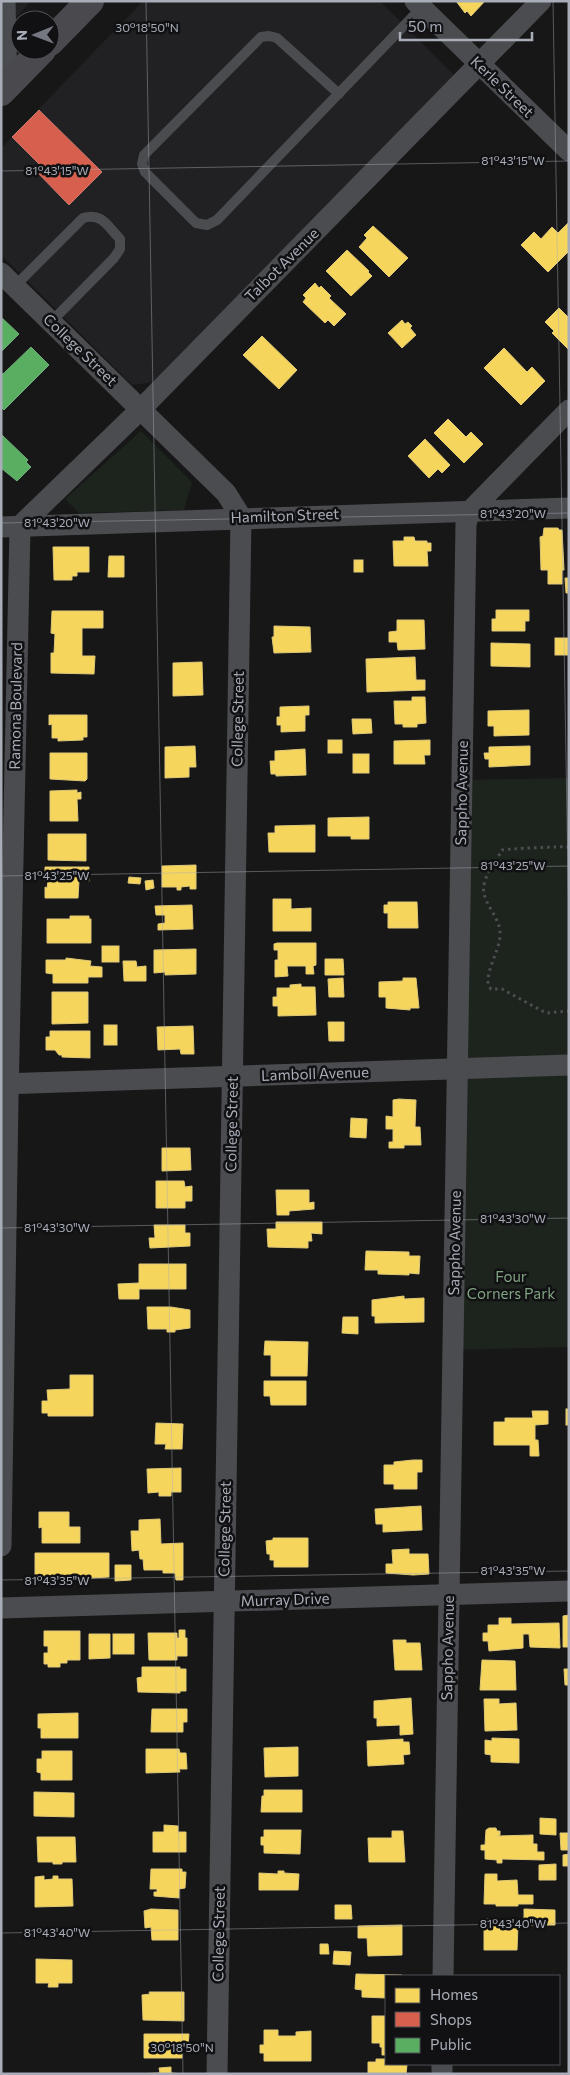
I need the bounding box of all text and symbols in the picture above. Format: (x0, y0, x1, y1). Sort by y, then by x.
north arrow (10, 10, 60, 60)
scale bar (400, 10, 532, 42)
text: 50 m (408, 17, 442, 35)
text: 30°18'50"N (115, 20, 179, 34)
text: N (13, 30, 30, 41)
street label: Kerle Street (468, 52, 538, 121)
text: 81°43'15"W (481, 153, 545, 167)
text: 81°43'15"W (25, 163, 89, 177)
street label: Talbot Avenue (241, 224, 322, 305)
street label: College Street (40, 309, 121, 389)
street label: Hamilton Street (230, 504, 340, 526)
text: 81°43'20"W (480, 506, 546, 520)
text: 81°43'20"W (24, 515, 90, 529)
street label: Ramona Boulevard (5, 642, 25, 770)
street label: College Street (227, 671, 247, 767)
street label: Sappho Avenue (451, 740, 471, 846)
text: 81°43'25"W (481, 858, 545, 872)
text: 81°43'25"W (25, 868, 89, 882)
street label: Lamboll Avenue (261, 1062, 369, 1084)
street label: College Street (221, 1076, 241, 1172)
street label: Sappho Avenue (444, 1190, 464, 1296)
text: 81°43'30"W (480, 1211, 546, 1225)
text: 81°43'30"W (24, 1220, 90, 1234)
park label: Four Corners Park (467, 1267, 555, 1302)
street label: College Street (214, 1481, 234, 1577)
text: 81°43'35"W (480, 1563, 546, 1577)
text: 81°43'35"W (24, 1573, 90, 1587)
street label: Murray Drive (240, 1588, 330, 1610)
street label: Sappho Avenue (437, 1595, 457, 1701)
street label: College Street (208, 1886, 228, 1982)
text: 81°43'40"W (480, 1916, 546, 1930)
text: 81°43'40"W (24, 1925, 90, 1939)
legend (385, 1975, 560, 2065)
text: Homes (430, 1985, 478, 2003)
text: Shops (430, 2010, 472, 2028)
text: Public (430, 2035, 472, 2053)
text: 30°18'50"N (150, 2040, 214, 2054)

